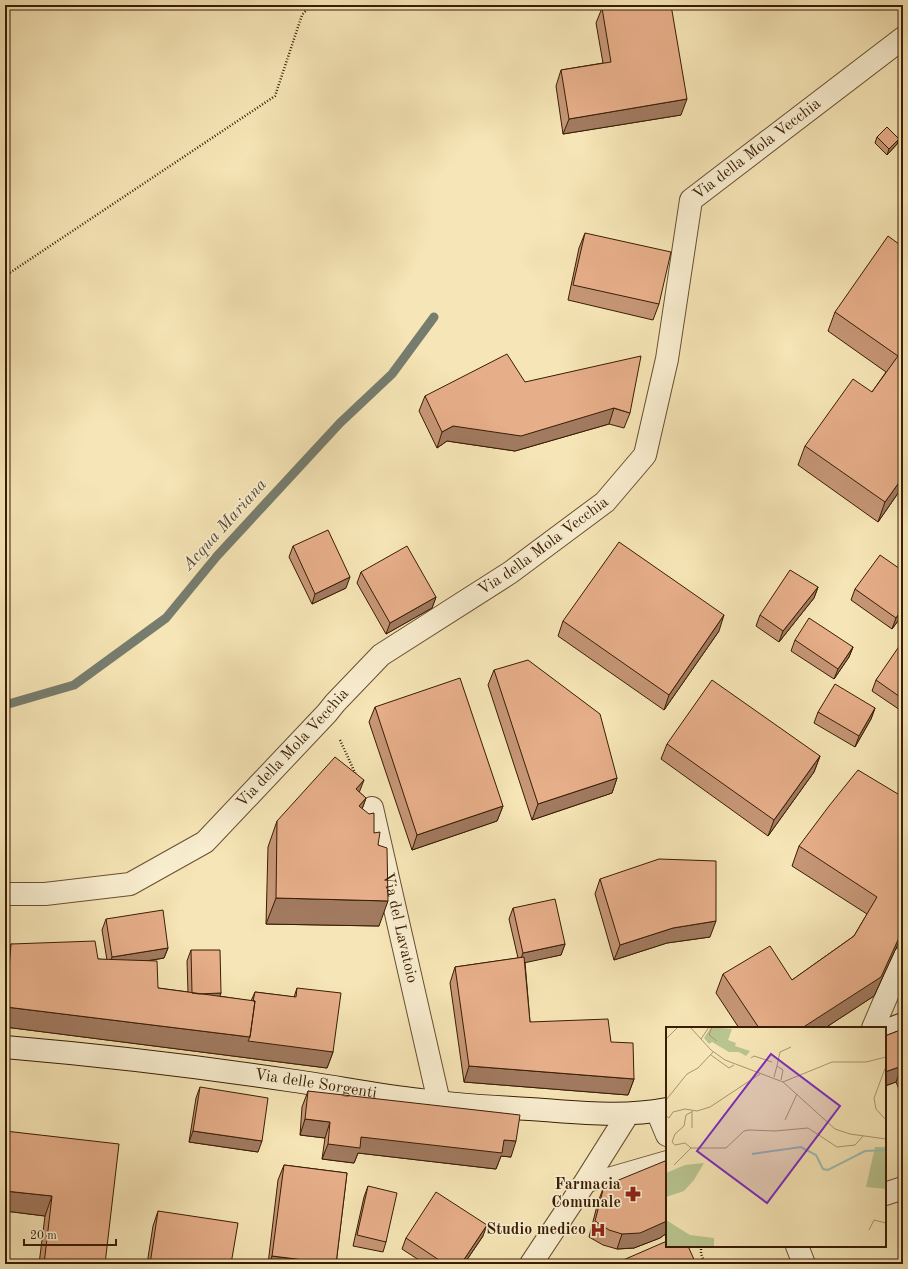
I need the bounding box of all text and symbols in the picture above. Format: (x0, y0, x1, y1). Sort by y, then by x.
street label: Via della Mola Vecchia (690, 96, 824, 203)
water label: Acqua Mariana (179, 476, 270, 575)
street label: Via della Mola Vecchia (476, 494, 612, 599)
street label: Via della Mola Vecchia (234, 686, 352, 811)
street label: Via del Lavatoio (379, 871, 420, 985)
inset map (666, 1027, 886, 1247)
street label: Via delle Sorgenti (253, 1067, 378, 1102)
place label: Farmacia Comunale (551, 1177, 621, 1211)
pharmacy icon: Farmacia Comunale (624, 1185, 642, 1203)
scale bar (24, 1221, 116, 1247)
hospital icon: Studio medico (589, 1221, 607, 1239)
place label: Studio medico (486, 1222, 586, 1238)
text: 20 m (30, 1230, 57, 1242)

